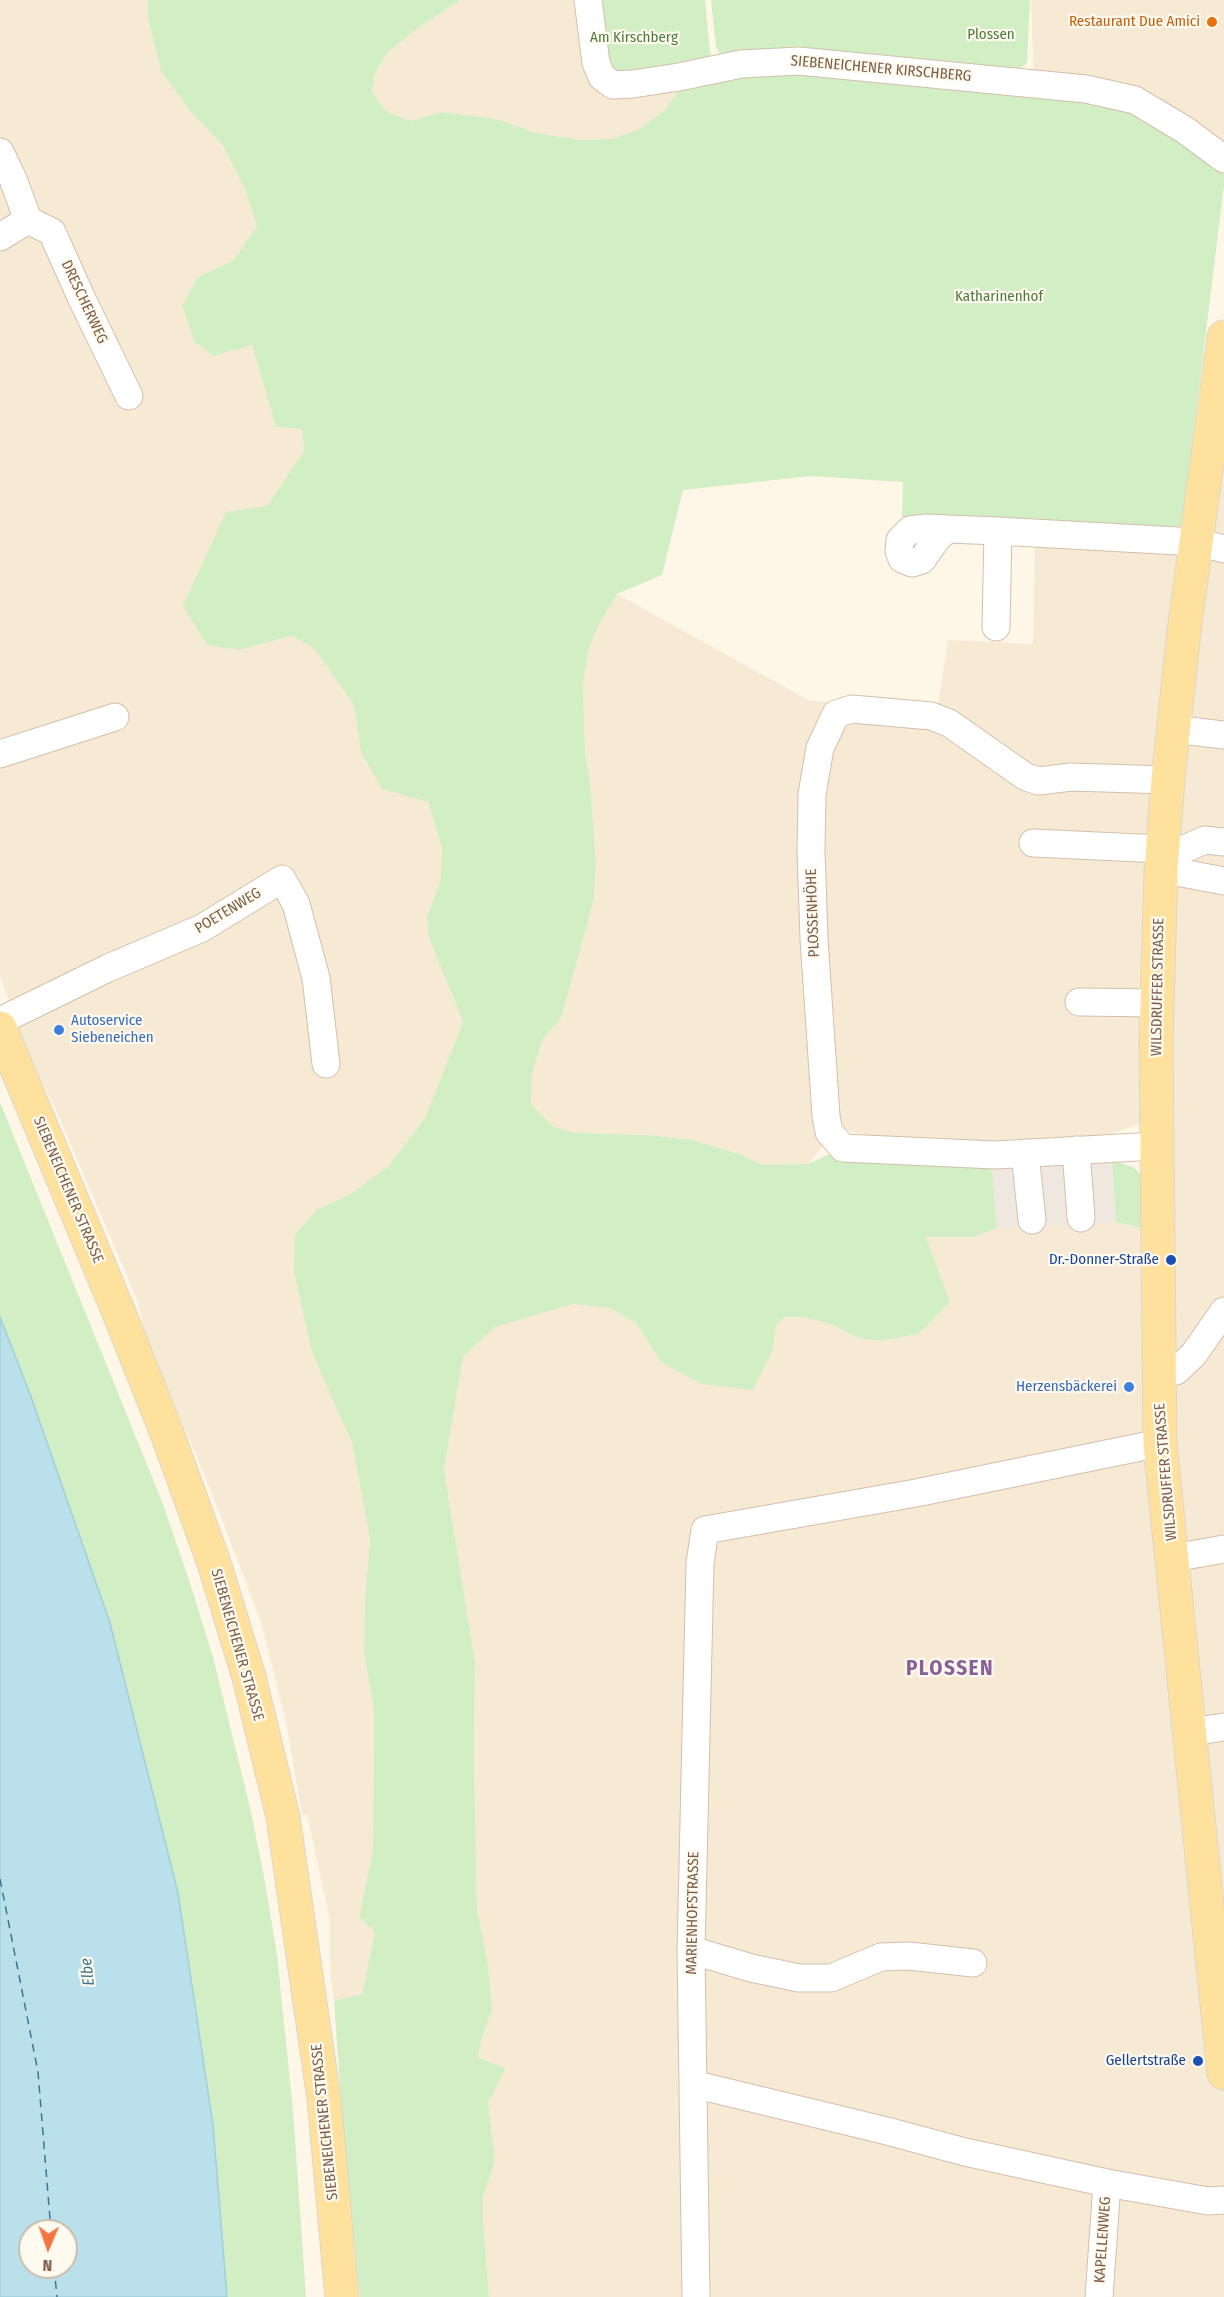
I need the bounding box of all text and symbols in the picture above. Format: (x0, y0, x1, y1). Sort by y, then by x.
place label: Restaurant Due Amici (1069, 13, 1200, 31)
marker: Restaurant Due Amici (1205, 15, 1219, 29)
park label: Plossen (967, 26, 1015, 44)
park label: Am Kirschberg (590, 29, 678, 47)
street label: SIEBENEICHENER KIRSCHBERG (790, 52, 972, 86)
street label: DRESCHERWEG (57, 257, 111, 347)
park label: Katharinenhof (955, 288, 1043, 306)
street label: PLOSSENHÖHE (802, 868, 824, 958)
street label: POETENWEG (192, 884, 264, 938)
street label: WILSDRUFFER STRASSE (1148, 918, 1168, 1056)
place label: Autoservice Siebeneichen (71, 1012, 154, 1047)
marker: Autoservice Siebeneichen (52, 1023, 66, 1037)
street label: SIEBENEICHENER STRASSE (29, 1114, 107, 1266)
place label: Dr.-Donner-Straße (1049, 1251, 1159, 1269)
marker: Dr.-Donner-Straße (1164, 1253, 1178, 1267)
place label: Herzensbäckerei (1016, 1378, 1117, 1396)
marker: Herzensbäckerei (1122, 1380, 1136, 1394)
street label: WILSDRUFFER STRASSE (1151, 1402, 1181, 1542)
street label: SIEBENEICHENER STRASSE (207, 1567, 267, 1723)
district label: PLOSSEN (906, 1656, 994, 1682)
street label: MARIENHOFSTRASSE (683, 1851, 703, 1975)
water label: Elbe (77, 1957, 99, 1987)
street label: SIEBENEICHENER STRASSE (308, 2043, 342, 2201)
place label: Gellertstraße (1106, 2052, 1186, 2070)
marker: Gellertstraße (1191, 2054, 1205, 2068)
street label: KAPELLENWEG (1091, 2196, 1115, 2284)
north arrow (18, 2219, 78, 2279)
text: N (42, 2256, 53, 2275)

